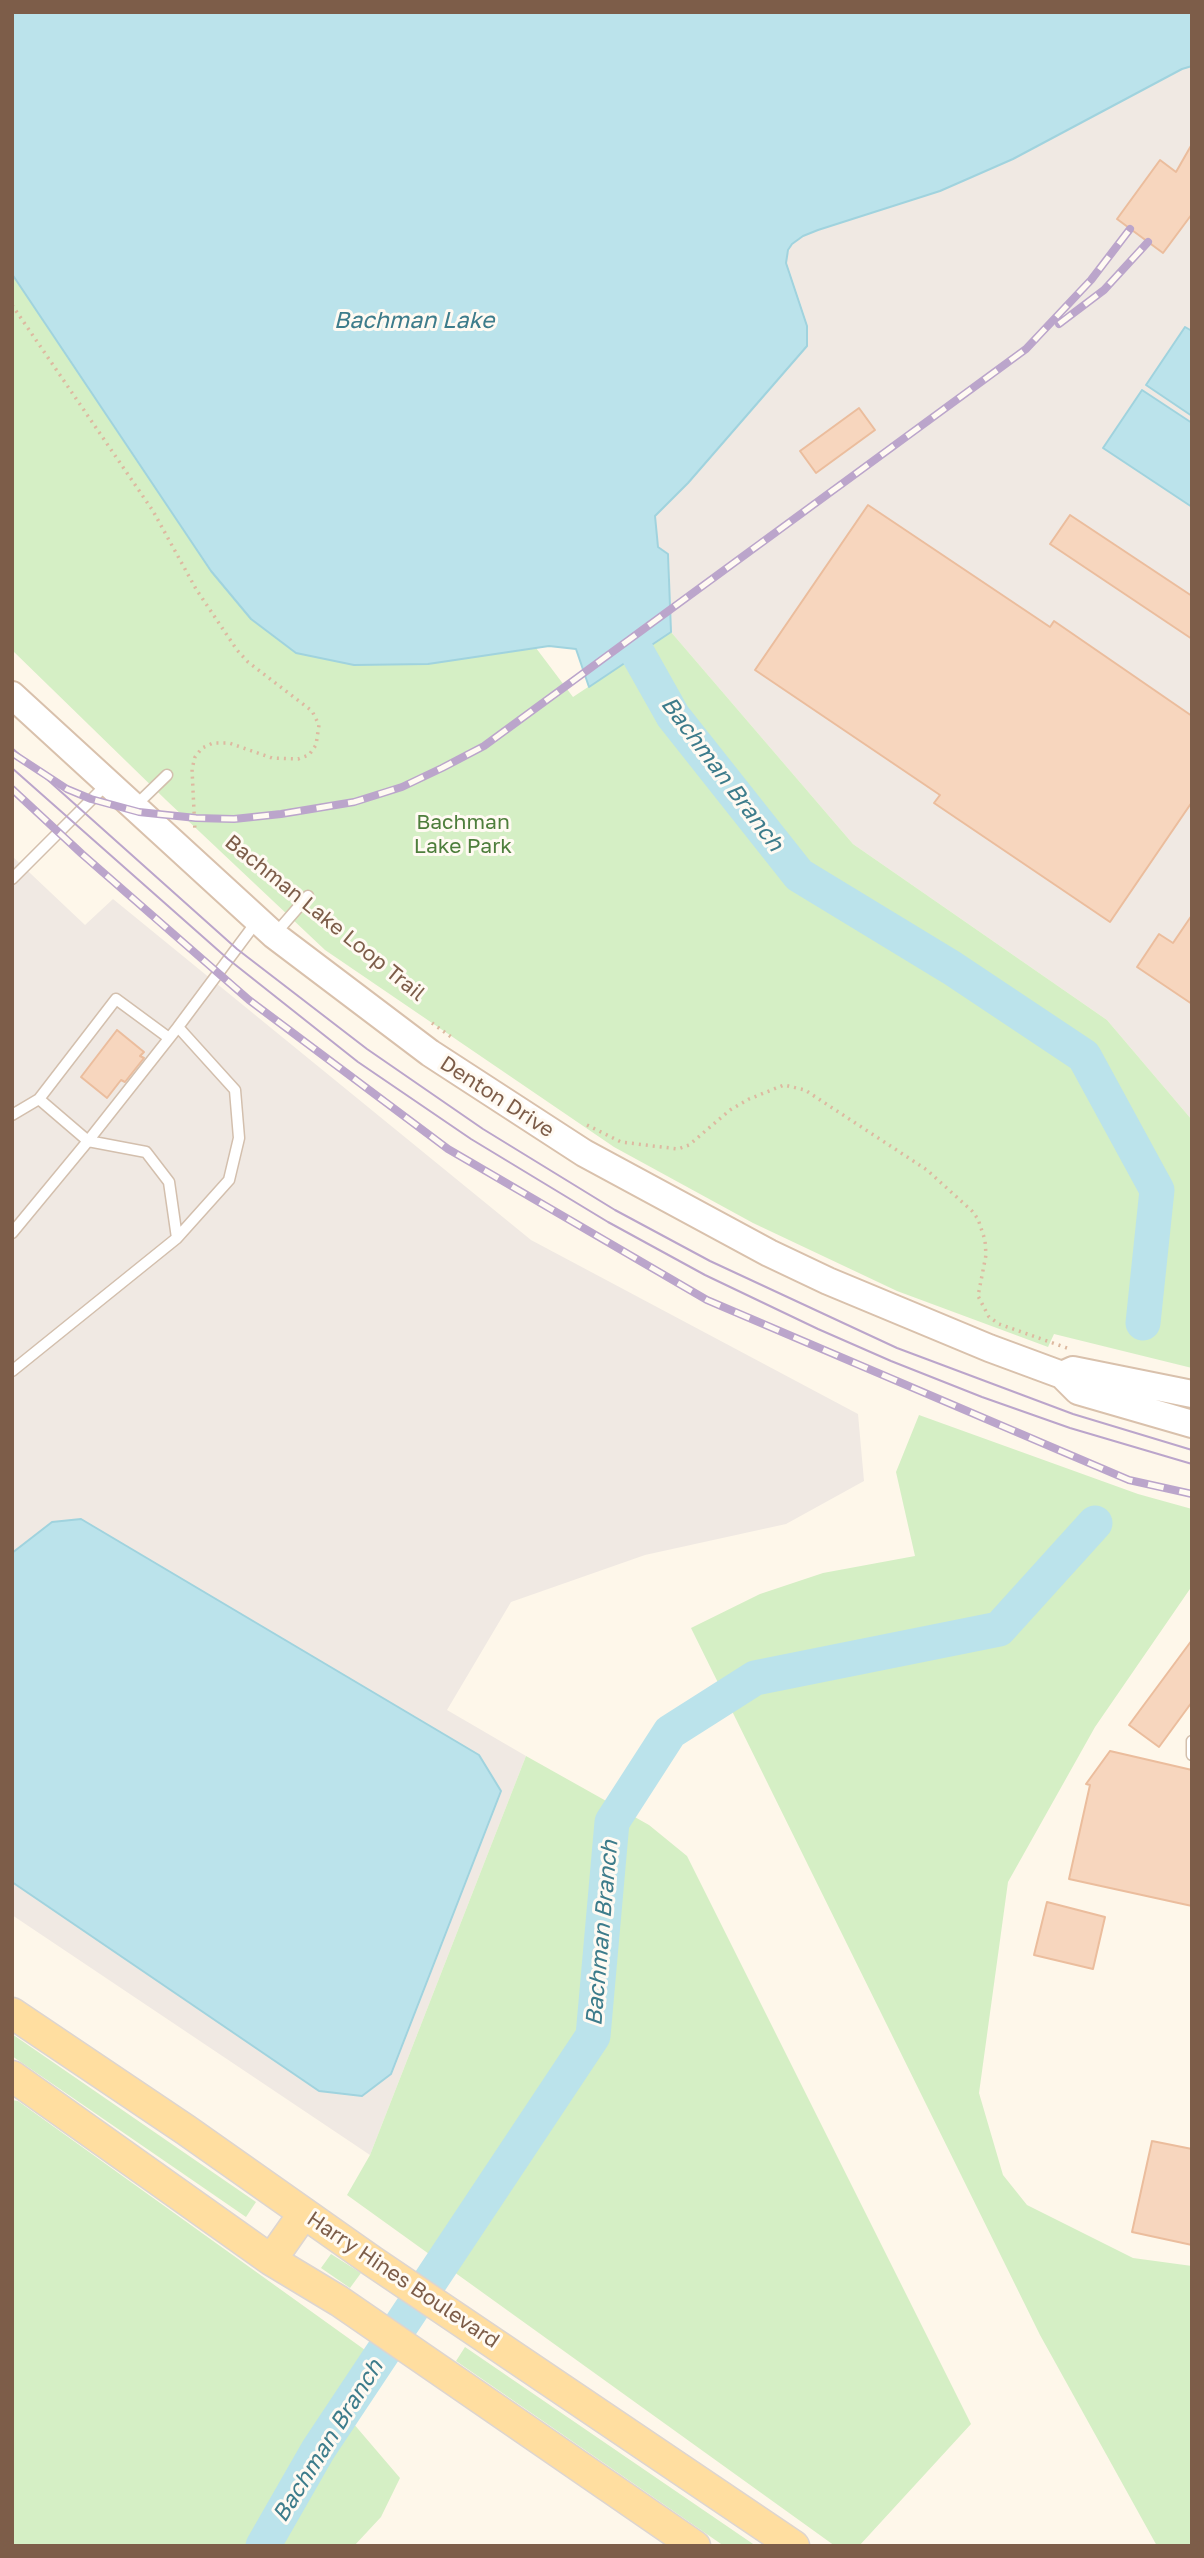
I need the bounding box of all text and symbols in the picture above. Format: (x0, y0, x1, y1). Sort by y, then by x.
water label: Bachman Lake (334, 307, 494, 335)
water label: Bachman Branch (655, 691, 789, 857)
park label: Bachman Lake Park (414, 809, 512, 859)
street label: Bachman Lake Loop Trail (220, 829, 430, 1007)
street label: Denton Drive (435, 1051, 559, 1143)
water label: Bachman Branch (580, 1839, 624, 2027)
street label: Harry Hines Boulevard (302, 2206, 504, 2354)
water label: Bachman Branch (267, 2355, 389, 2527)

